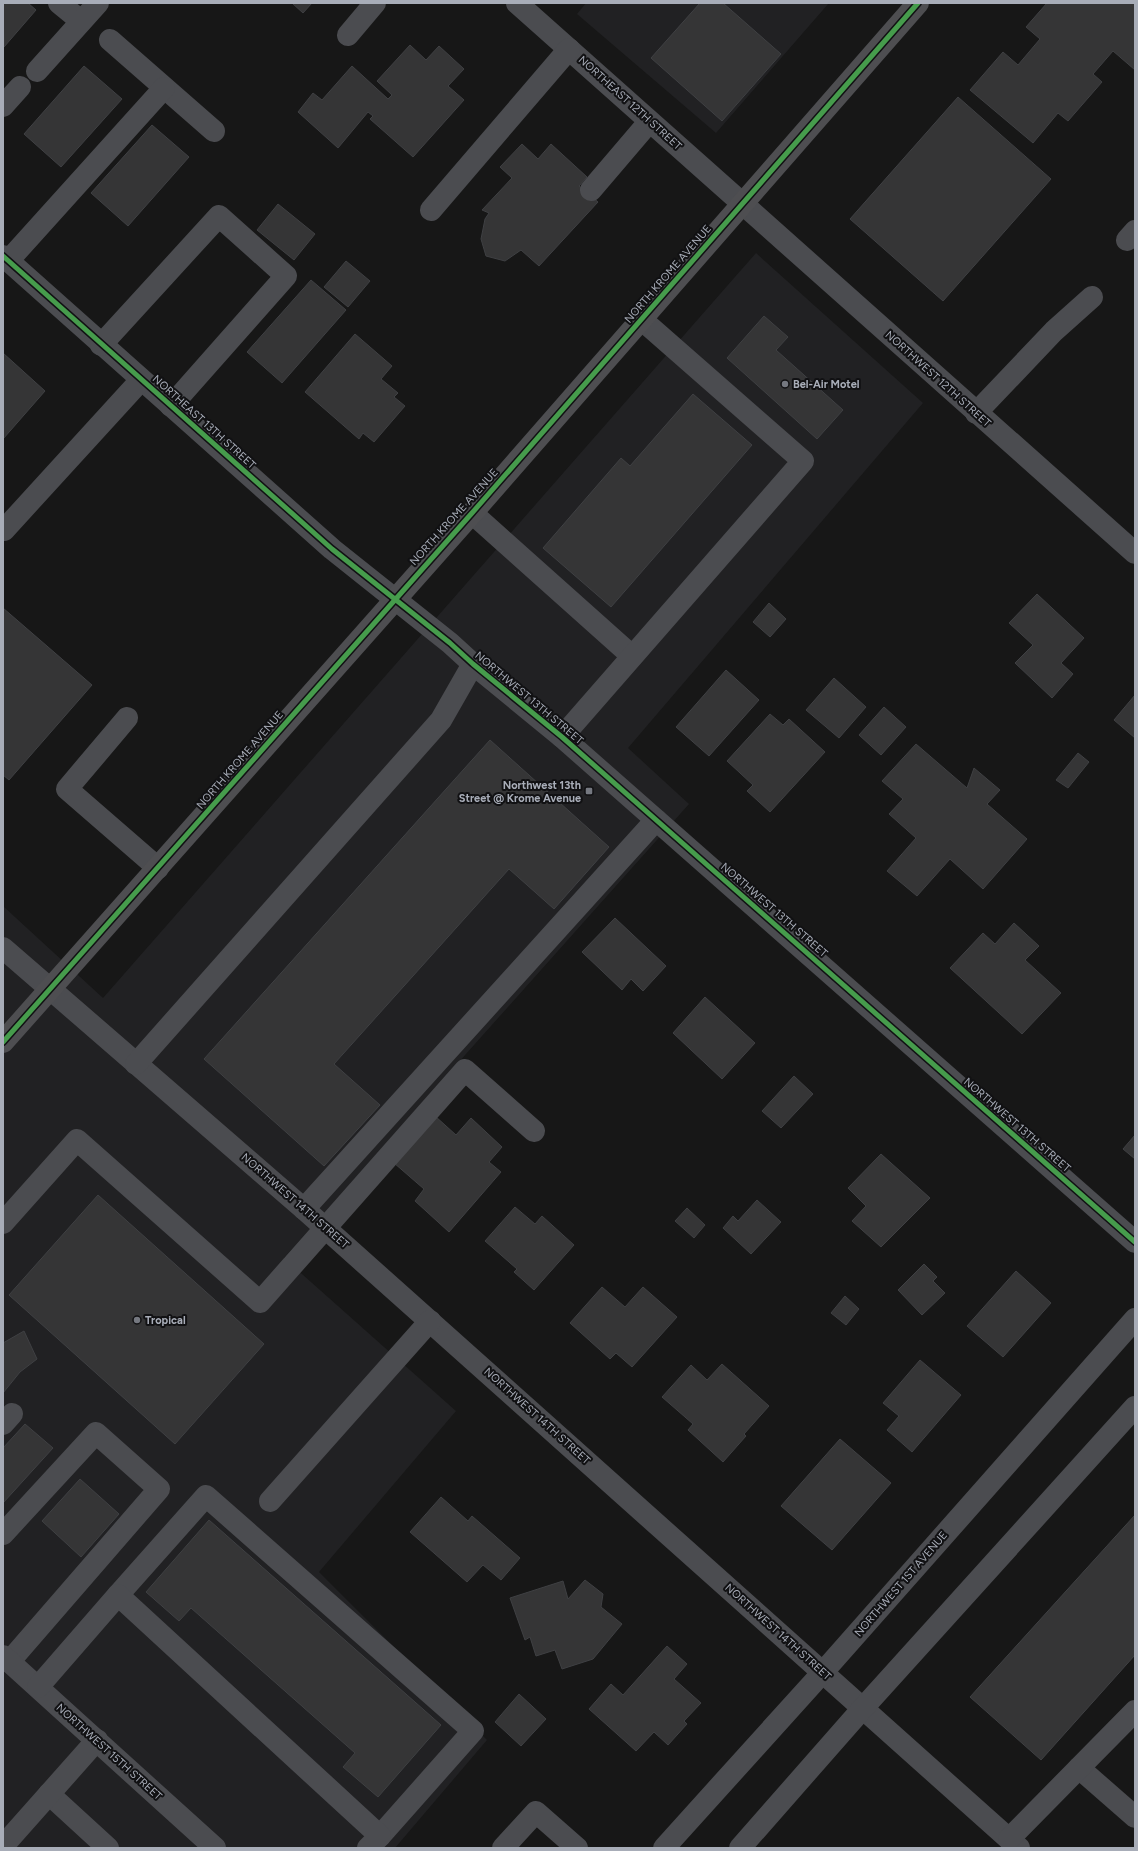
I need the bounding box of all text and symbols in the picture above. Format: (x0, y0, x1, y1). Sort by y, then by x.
street label: NORTHEAST 12TH STREET (576, 53, 684, 153)
street label: NORTH KROME AVENUE (622, 222, 714, 326)
street label: NORTHWEST 12TH STREET (883, 328, 993, 430)
street label: NORTHEAST 13TH STREET (150, 372, 258, 472)
place label: Bel-Air Motel (793, 378, 860, 391)
marker: Bel-Air Motel (780, 379, 790, 389)
street label: NORTH KROME AVENUE (407, 466, 501, 568)
street label: NORTHWEST 13TH STREET (472, 649, 586, 747)
street label: NORTH KROME AVENUE (194, 708, 286, 812)
place label: Northwest 13th Street @ Krome Avenue (459, 779, 581, 805)
marker: Northwest 13th Street @ Krome Avenue (584, 786, 594, 796)
street label: NORTHWEST 13TH STREET (718, 860, 830, 960)
street label: NORTHWEST 13TH STREET (961, 1075, 1073, 1175)
street label: NORTHWEST 14TH STREET (239, 1151, 351, 1251)
place label: Tropical (145, 1314, 186, 1327)
marker: Tropical (132, 1315, 142, 1325)
street label: NORTHWEST 14TH STREET (481, 1365, 593, 1467)
street label: NORTHWEST 1ST AVENUE (852, 1529, 950, 1639)
street label: NORTHWEST 14TH STREET (722, 1581, 834, 1683)
street label: NORTHWEST 15TH STREET (54, 1701, 164, 1803)

